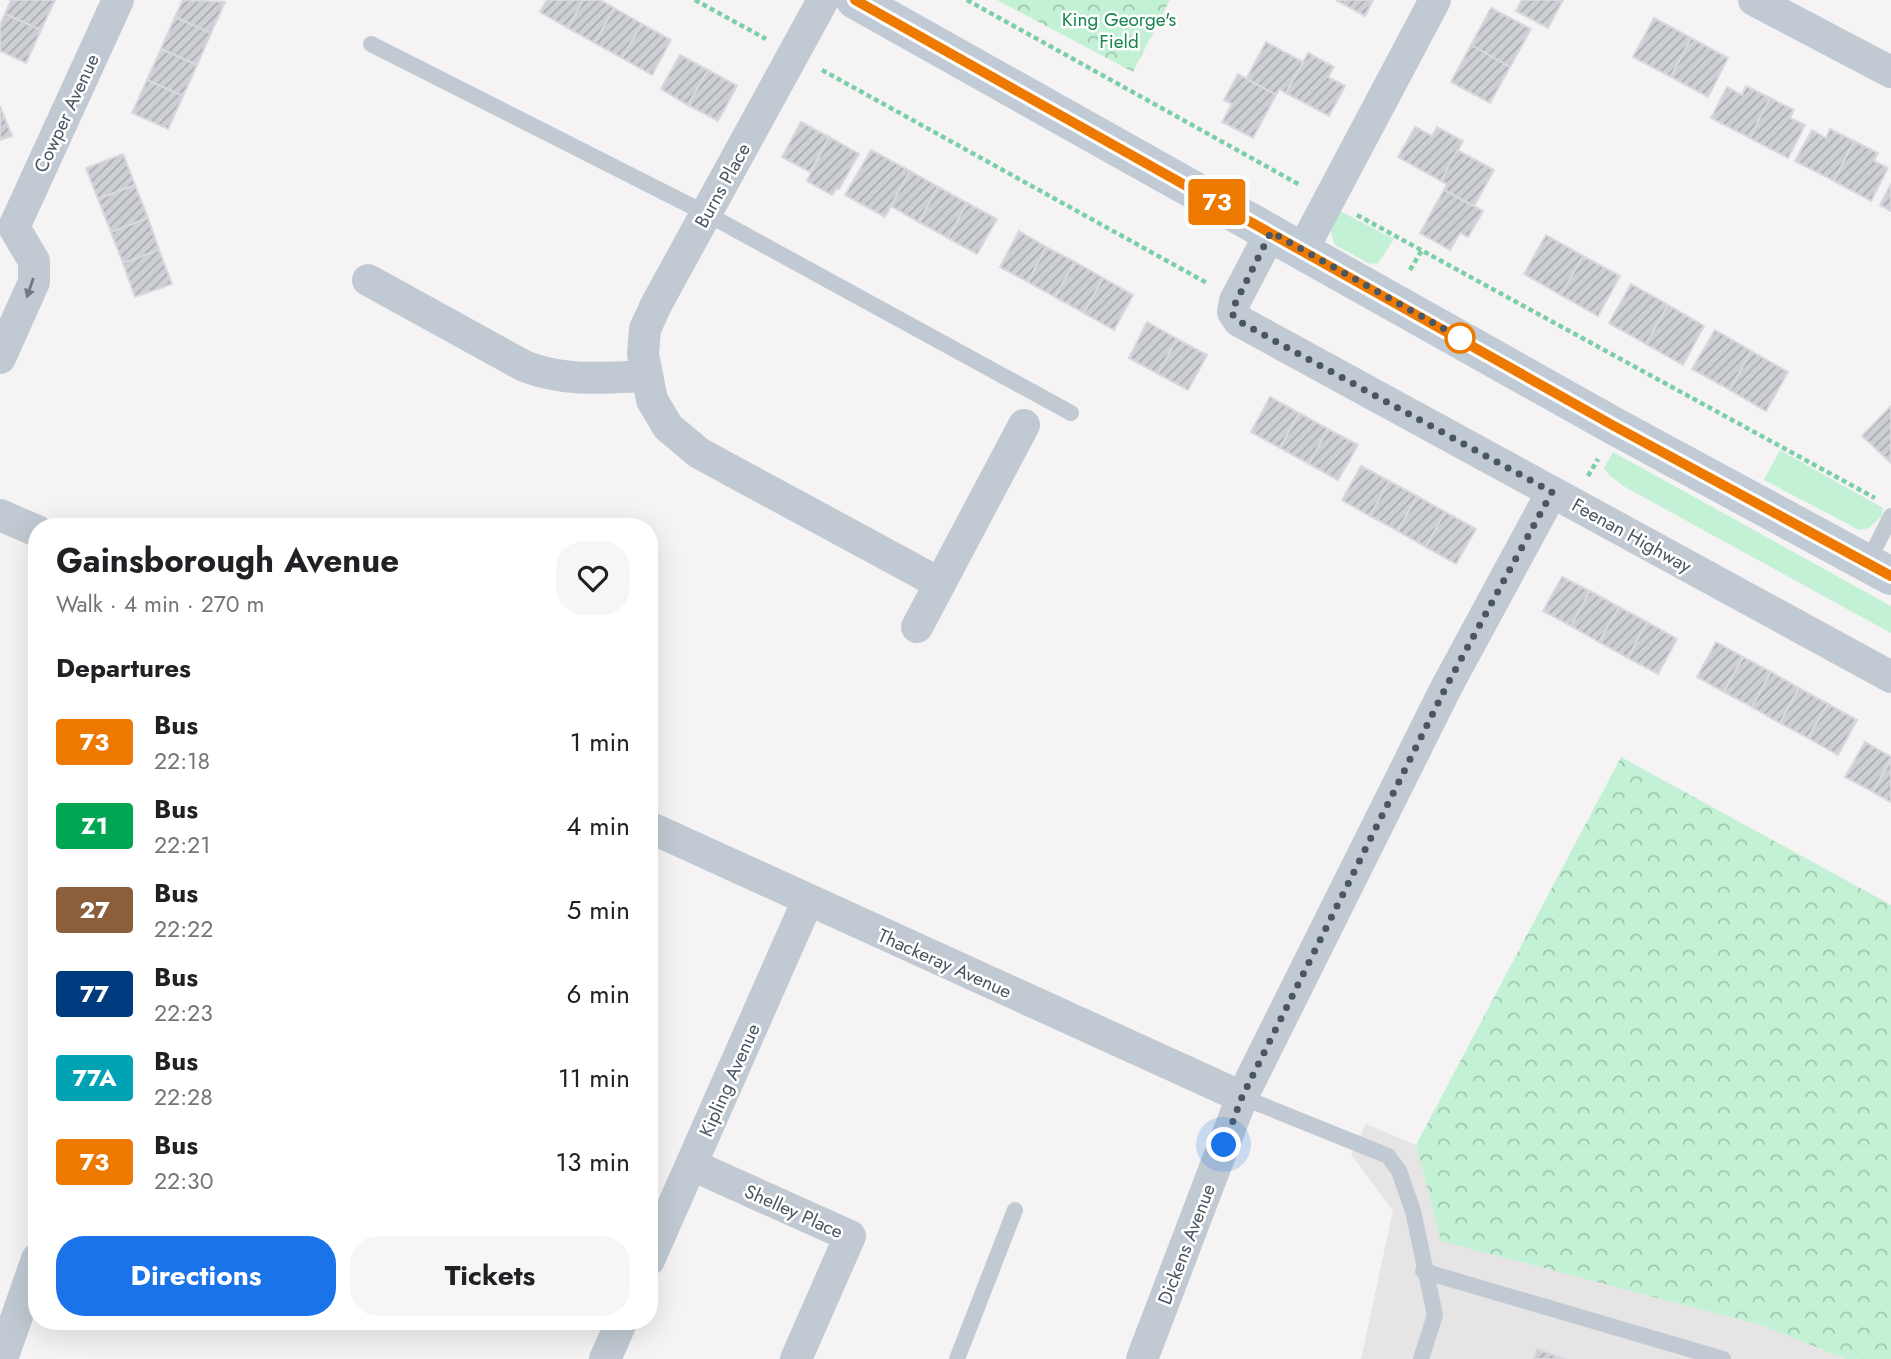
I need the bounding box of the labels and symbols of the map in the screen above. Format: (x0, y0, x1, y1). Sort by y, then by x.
park label: King George's Field (1062, 6, 1177, 55)
street label: Cowper Avenue (27, 49, 106, 177)
street label: Burns Place (688, 138, 757, 233)
line badge: 73 (1186, 179, 1248, 225)
one-way arrow (24, 278, 35, 299)
unlabelled marker (1445, 323, 1475, 353)
street label: Feenan Highway (1567, 491, 1697, 580)
street label: Thackeray Avenue (874, 922, 1016, 1005)
street label: Kipling Avenue (692, 1019, 767, 1141)
your location (1206, 1127, 1241, 1162)
street label: Shelley Place (740, 1178, 848, 1245)
street label: Dickens Avenue (1151, 1180, 1222, 1308)

